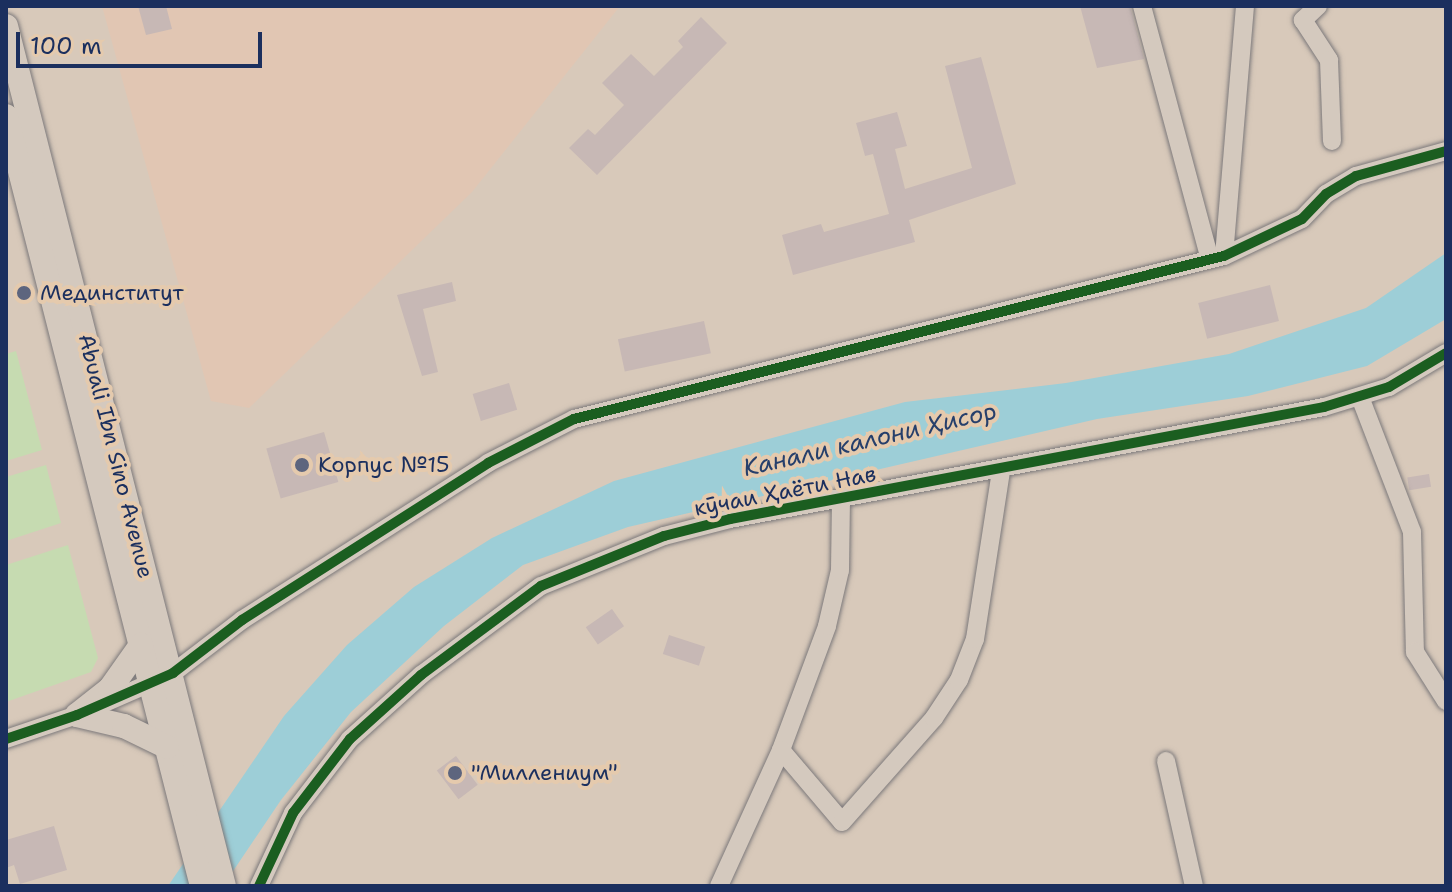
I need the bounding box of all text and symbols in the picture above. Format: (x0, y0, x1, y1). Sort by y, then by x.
scale bar (20, 16, 266, 66)
text: 100 m (30, 30, 102, 62)
place label: Мединститут (40, 280, 184, 306)
marker: Мединститут (15, 284, 33, 302)
street label: Abuali Ibn Sino Avenue (73, 331, 159, 581)
water label: Канали калони Ҳисор (740, 397, 1000, 483)
place label: Корпус №15 (318, 452, 449, 478)
marker: Корпус №15 (293, 456, 311, 474)
street label: кӯчаи Ҳаёти Нав (692, 460, 878, 522)
place label: "Миллениум" (471, 760, 618, 786)
marker: "Миллениум" (446, 764, 464, 782)

